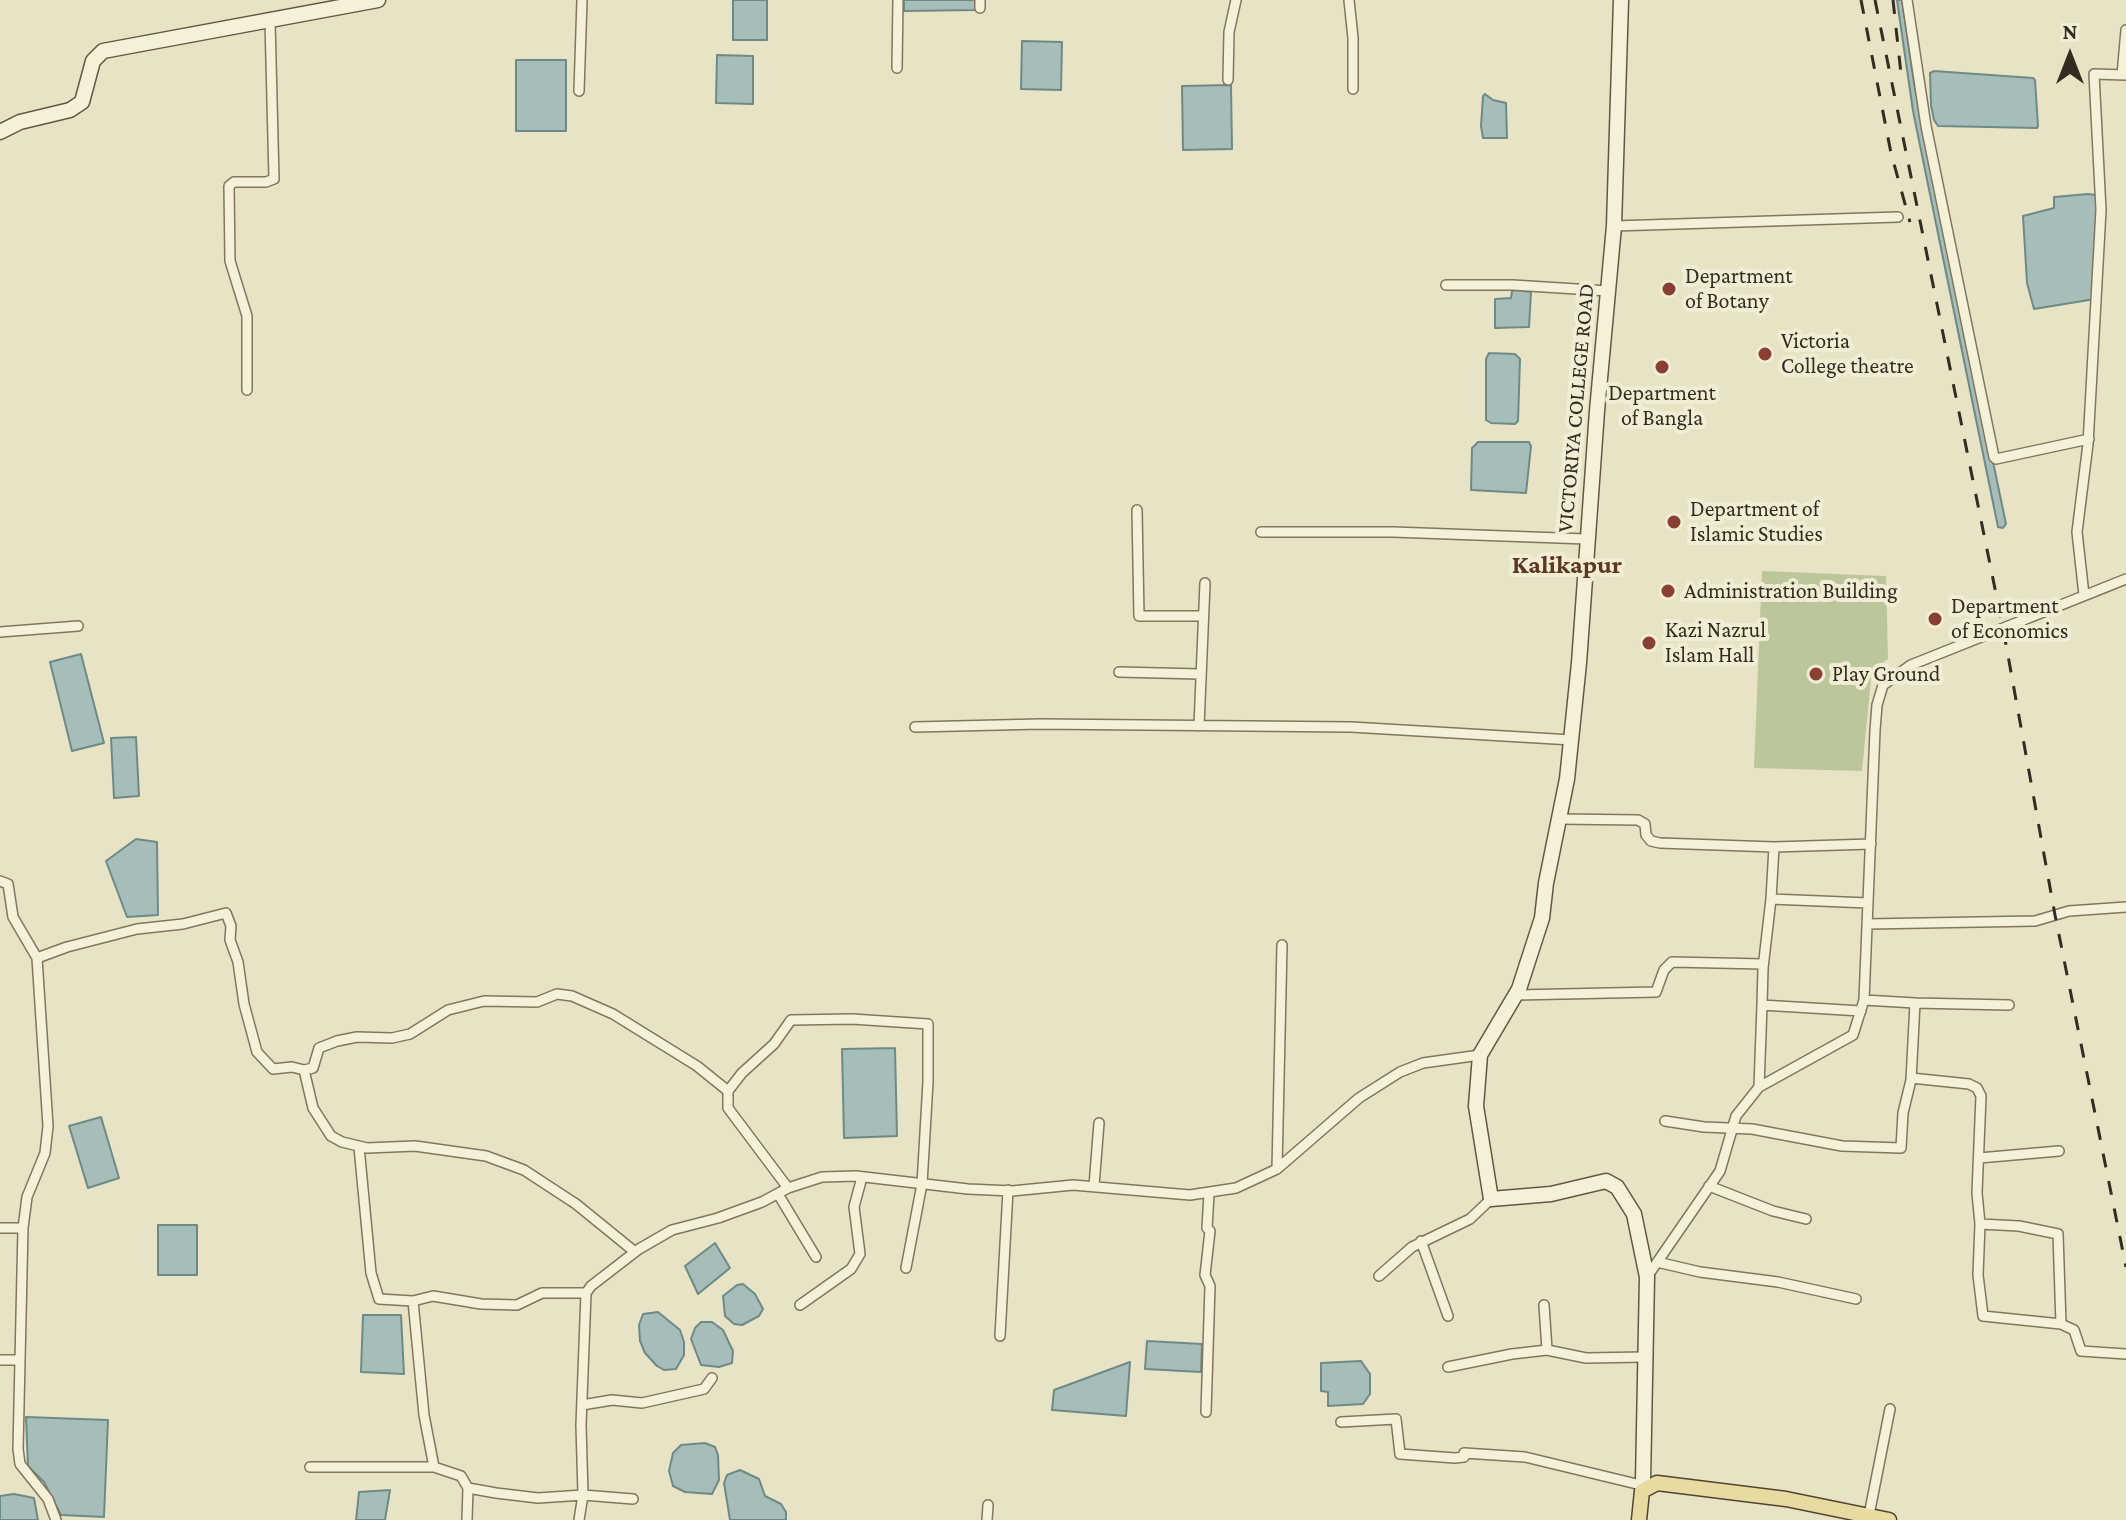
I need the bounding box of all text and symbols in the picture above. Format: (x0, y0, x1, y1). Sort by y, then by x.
north arrow (2030, 16, 2110, 96)
text: N (2063, 19, 2078, 44)
place label: Department of Botany (1685, 263, 1793, 314)
marker: Department of Botany (1660, 280, 1678, 298)
street label: VICTORIYA COLLEGE ROAD (1552, 282, 1600, 534)
place label: Victoria College theatre (1781, 328, 1914, 380)
marker: Victoria College theatre (1756, 345, 1774, 363)
marker: Department of Bangla (1653, 358, 1671, 376)
place label: Department of Bangla (1608, 380, 1716, 432)
place label: Department of Islamic Studies (1690, 496, 1823, 548)
marker: Department of Islamic Studies (1665, 513, 1683, 531)
district label: Kalikapur (1512, 549, 1622, 581)
place label: Administration Building (1684, 578, 1898, 604)
marker: Administration Building (1659, 582, 1677, 600)
place label: Department of Economics (1951, 593, 2068, 644)
marker: Department of Economics (1926, 610, 1944, 628)
place label: Kazi Nazrul Islam Hall (1665, 617, 1766, 668)
marker: Kazi Nazrul Islam Hall (1640, 634, 1658, 652)
place label: Play Ground (1832, 661, 1940, 687)
marker: Play Ground (1807, 665, 1825, 683)

